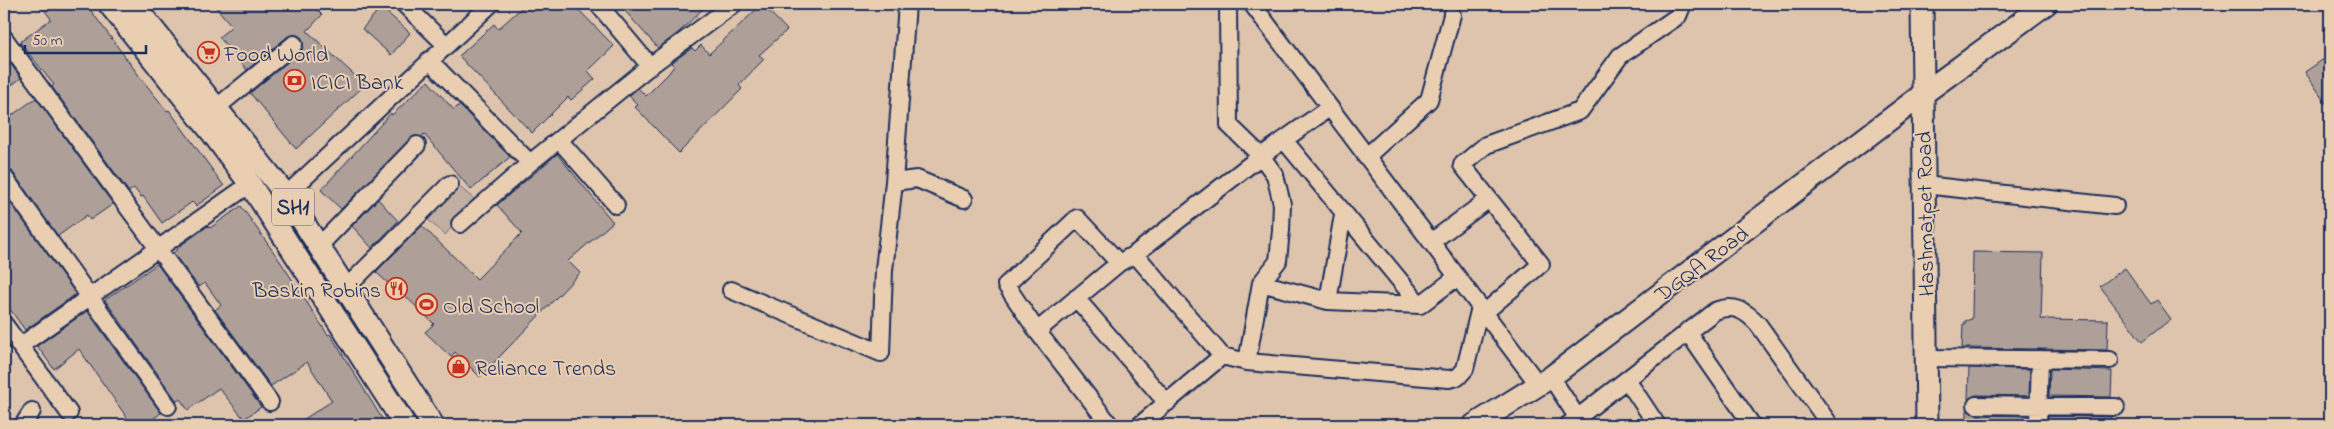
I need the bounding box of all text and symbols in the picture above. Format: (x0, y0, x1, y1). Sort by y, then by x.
scale bar (25, 22, 146, 54)
text: 50 m (32, 30, 63, 52)
place label: Food World (223, 40, 328, 72)
supermarket icon: Food World (196, 41, 220, 65)
place label: ICICI Bank (311, 68, 404, 100)
bank icon: ICICI Bank (283, 69, 307, 93)
street label: Hashmatpet Road (1910, 131, 1944, 297)
road number: SH1 (272, 188, 314, 226)
street label: DGQA Road (1648, 219, 1756, 312)
place label: Baskin Robins (252, 276, 381, 308)
restaurant icon: Baskin Robins (385, 277, 409, 301)
place label: Old School (443, 292, 539, 324)
sports icon: Old School (415, 293, 439, 317)
place label: Reliance Trends (475, 354, 616, 386)
shop icon: Reliance Trends (447, 355, 471, 379)

